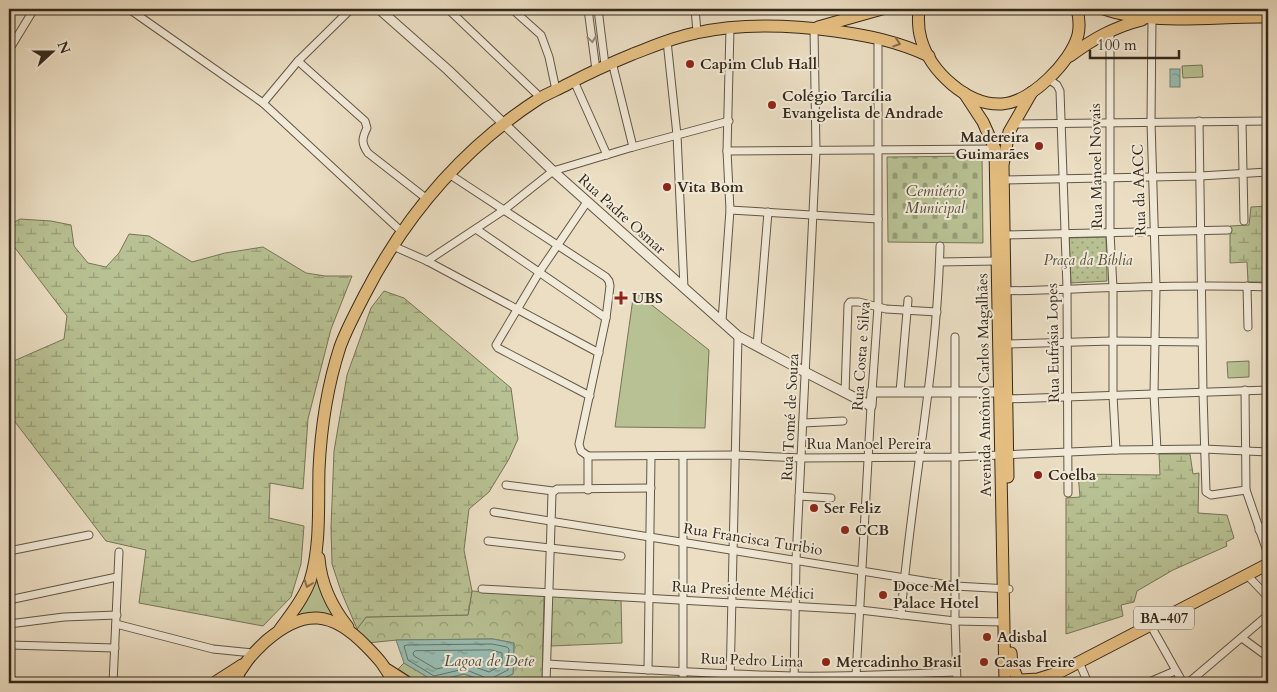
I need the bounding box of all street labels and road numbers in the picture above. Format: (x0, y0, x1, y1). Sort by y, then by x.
street label: Rua Manoel Novais (1085, 103, 1107, 229)
street label: Rua da AACC (1127, 144, 1151, 236)
street label: Rua Padre Osmar (574, 169, 670, 259)
street label: Avenida Antônio Carlos Magalhães (972, 273, 996, 497)
street label: Rua Eufrásia Lopes (1042, 283, 1064, 403)
street label: Rua Costa e Silva (847, 300, 875, 411)
street label: Rua Tomé de Souza (777, 352, 803, 481)
street label: Rua Manoel Pereira (806, 434, 932, 454)
street label: Rua Francisca Turibio (682, 518, 824, 560)
street label: Rua Presidente Médici (671, 576, 815, 604)
road number: BA-407 (1134, 606, 1194, 630)
street label: Rua Pedro Lima (700, 648, 804, 672)

